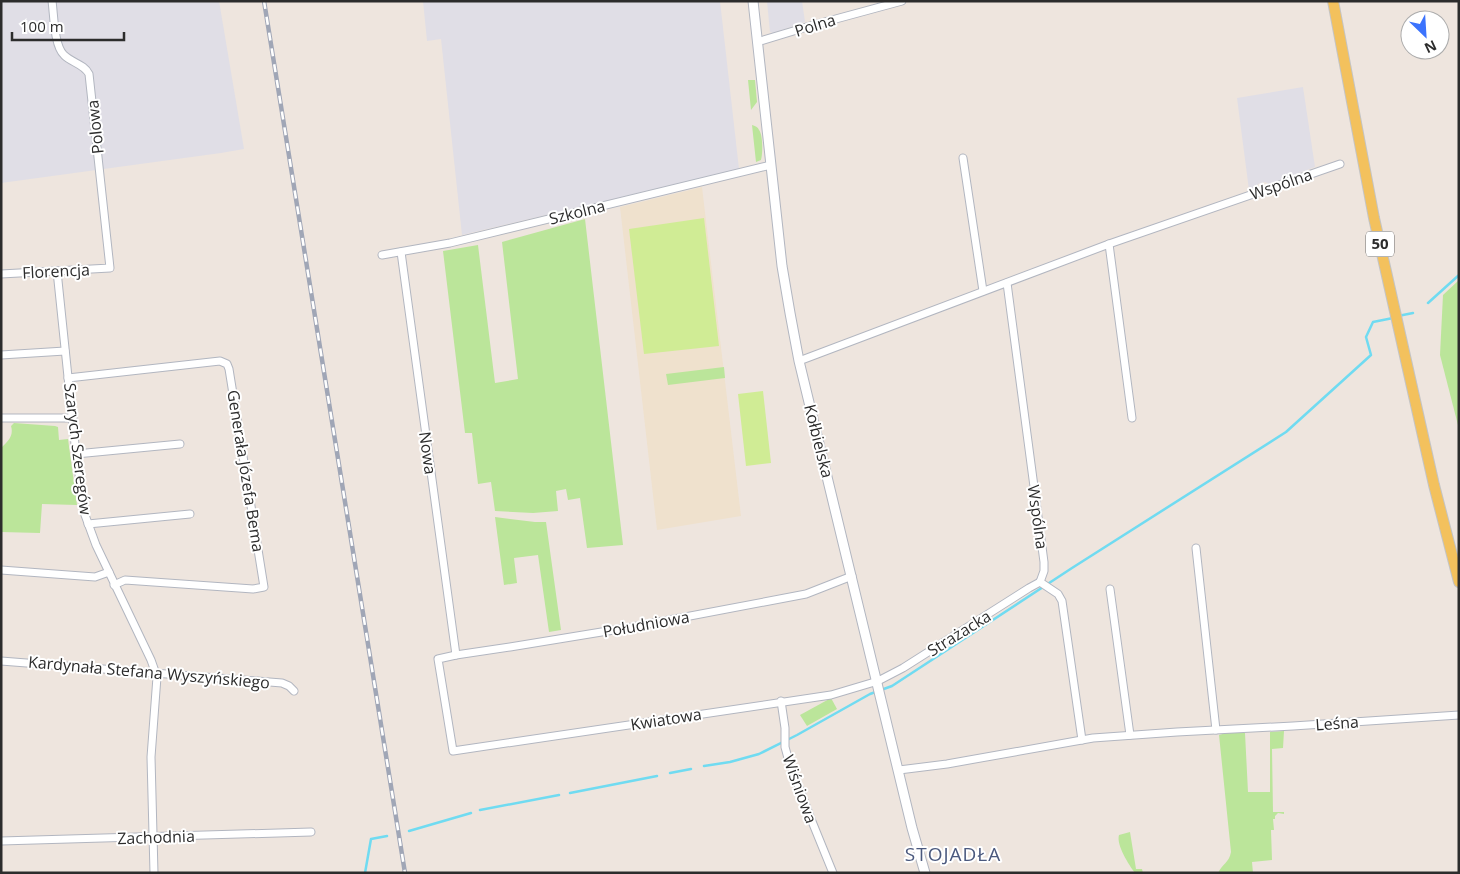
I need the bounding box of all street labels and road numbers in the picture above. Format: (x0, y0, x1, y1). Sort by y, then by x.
street label: Polna (792, 8, 838, 42)
street label: Polowa (81, 99, 109, 155)
street label: Wspólna (1247, 163, 1315, 205)
street label: Szkolna (547, 194, 607, 230)
road number: 50 (1366, 232, 1394, 256)
street label: Florencja (22, 258, 90, 284)
street label: Szarych Szeregów (59, 382, 97, 517)
street label: Generała Józefa Bema (222, 388, 270, 554)
street label: Kołbielska (799, 402, 839, 480)
street label: Nowa (414, 430, 442, 476)
street label: Wspólna (1023, 484, 1053, 550)
street label: Strażacka (923, 605, 995, 661)
street label: Południowa (601, 606, 691, 642)
street label: Kardynała Stefana Wyszyńskiego (27, 650, 271, 694)
street label: Kwiatowa (629, 703, 703, 735)
street label: Leśna (1314, 711, 1360, 735)
street label: Wiśniowa (777, 752, 823, 826)
street label: Zachodnia (117, 825, 195, 849)

